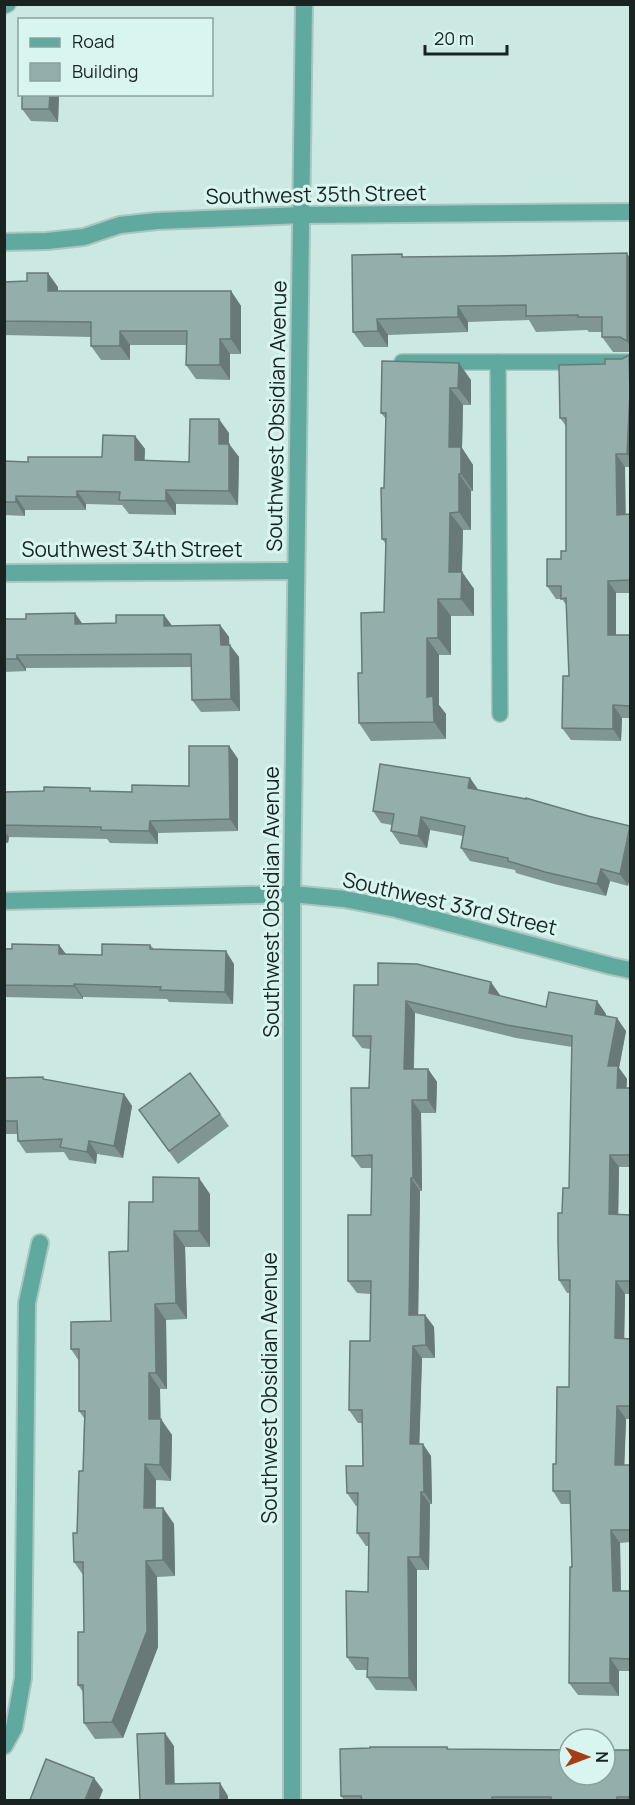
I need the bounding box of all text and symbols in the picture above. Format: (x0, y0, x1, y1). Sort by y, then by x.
legend (18, 18, 213, 96)
scale bar (425, 18, 508, 56)
text: 20 m (434, 26, 474, 50)
text: Road (72, 29, 115, 53)
text: Building (72, 59, 138, 83)
street label: Southwest 35th Street (205, 178, 427, 210)
street label: Southwest Obsidian Avenue (260, 280, 292, 552)
street label: Southwest 34th Street (21, 535, 243, 563)
street label: Southwest Obsidian Avenue (257, 766, 285, 1038)
street label: Southwest 33rd Street (340, 865, 560, 941)
street label: Southwest Obsidian Avenue (255, 1252, 283, 1524)
north arrow (557, 1727, 617, 1787)
text: N (591, 1751, 613, 1763)

